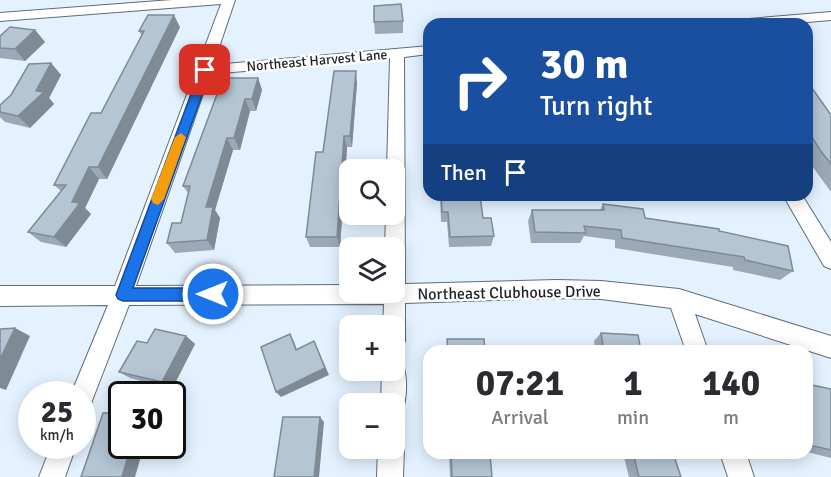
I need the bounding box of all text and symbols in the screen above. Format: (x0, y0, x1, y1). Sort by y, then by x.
text: 30 m (540, 39, 629, 90)
icon: right (441, 42, 519, 120)
pin (179, 44, 230, 95)
street label: Northeast Harvest Lane (246, 46, 388, 75)
icon: arrive (188, 53, 221, 86)
text: Turn right (540, 90, 653, 123)
icon: arrive (499, 156, 532, 189)
map controls (339, 159, 405, 459)
button: search (339, 159, 405, 225)
text: Then (441, 159, 487, 186)
button: layers (339, 237, 405, 303)
position arrow (181, 262, 245, 326)
street label: Northeast Clubhouse Drive (417, 281, 601, 305)
button: + (339, 315, 405, 381)
text: 07:21 (476, 361, 564, 406)
text: 1 (623, 361, 643, 406)
text: 140 (702, 361, 760, 406)
speed limit sign: 30 (108, 381, 186, 459)
button: − (339, 393, 405, 459)
text: 25 (41, 394, 73, 431)
text: Arrival (491, 405, 549, 430)
text: min (617, 405, 649, 430)
text: m (723, 405, 739, 430)
text: km/h (40, 426, 74, 444)

